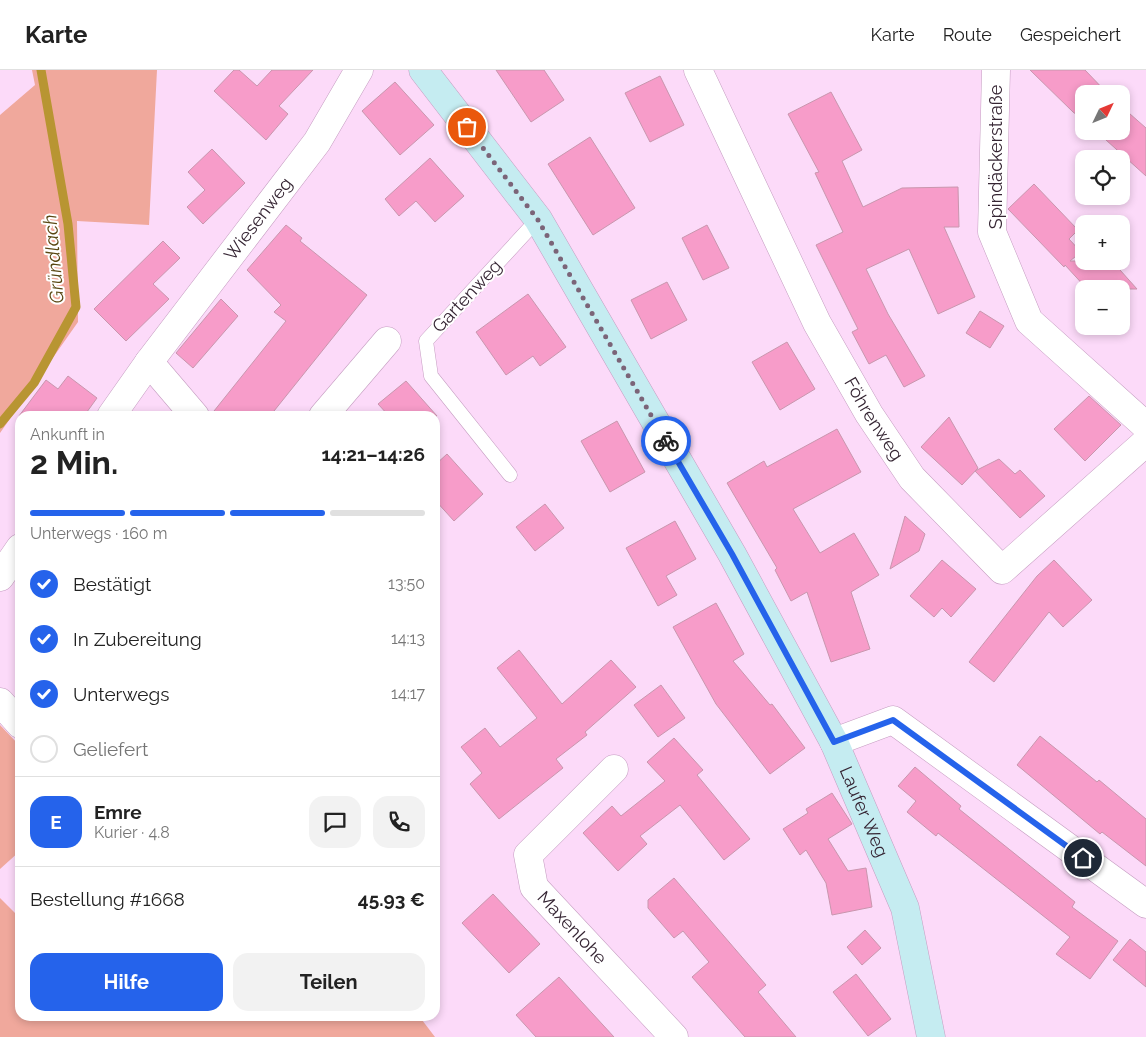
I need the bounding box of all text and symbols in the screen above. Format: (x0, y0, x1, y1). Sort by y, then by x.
text: Karte (25, 20, 87, 49)
text: Karte (871, 24, 915, 45)
text: Route (943, 24, 992, 45)
text: Gespeichert (1020, 24, 1121, 45)
street label: Spindäckerstraße (985, 84, 1006, 229)
north arrow (1075, 85, 1130, 140)
map controls (1075, 85, 1130, 335)
pin (446, 106, 488, 148)
icon: bag (453, 113, 481, 141)
button: locate (1075, 150, 1130, 205)
street label: Wiesenweg (219, 173, 296, 264)
water label: Gründlach (38, 214, 68, 304)
button: + (1075, 215, 1130, 270)
street label: Gartenweg (428, 255, 506, 336)
button: − (1075, 280, 1130, 335)
street label: Föhrenweg (840, 373, 908, 464)
courier (641, 416, 691, 466)
text: Ankunft in (30, 425, 105, 444)
icon: bike (652, 427, 680, 455)
text: 14:21–14:26 (321, 443, 425, 465)
text: 2 Min. (30, 444, 118, 481)
text: Unterwegs · 160 m (30, 524, 167, 543)
icon: check (30, 570, 58, 598)
text: Bestätigt (73, 573, 151, 595)
text: 13:50 (388, 574, 425, 593)
icon: check (30, 625, 58, 653)
text: In Zubereitung (73, 628, 202, 650)
text: 14:13 (391, 629, 425, 648)
icon: check (30, 680, 58, 708)
text: Unterwegs (73, 683, 169, 705)
text: 14:17 (391, 684, 425, 703)
text: Geliefert (73, 738, 148, 760)
street label: Laufer Weg (836, 763, 893, 860)
button: chat (309, 796, 361, 848)
button: phone (373, 796, 425, 848)
text: Emre (94, 801, 142, 823)
text: E (50, 811, 62, 833)
text: Kurier · 4.8 (94, 823, 170, 842)
pin (1062, 837, 1104, 879)
icon: home (1069, 844, 1097, 872)
street label: Maxenlohe (533, 887, 612, 969)
text: Bestellung #1668 (30, 888, 185, 910)
text: 45.93 € (358, 888, 425, 910)
button: Hilfe (30, 953, 223, 1011)
button: Teilen (233, 953, 425, 1011)

